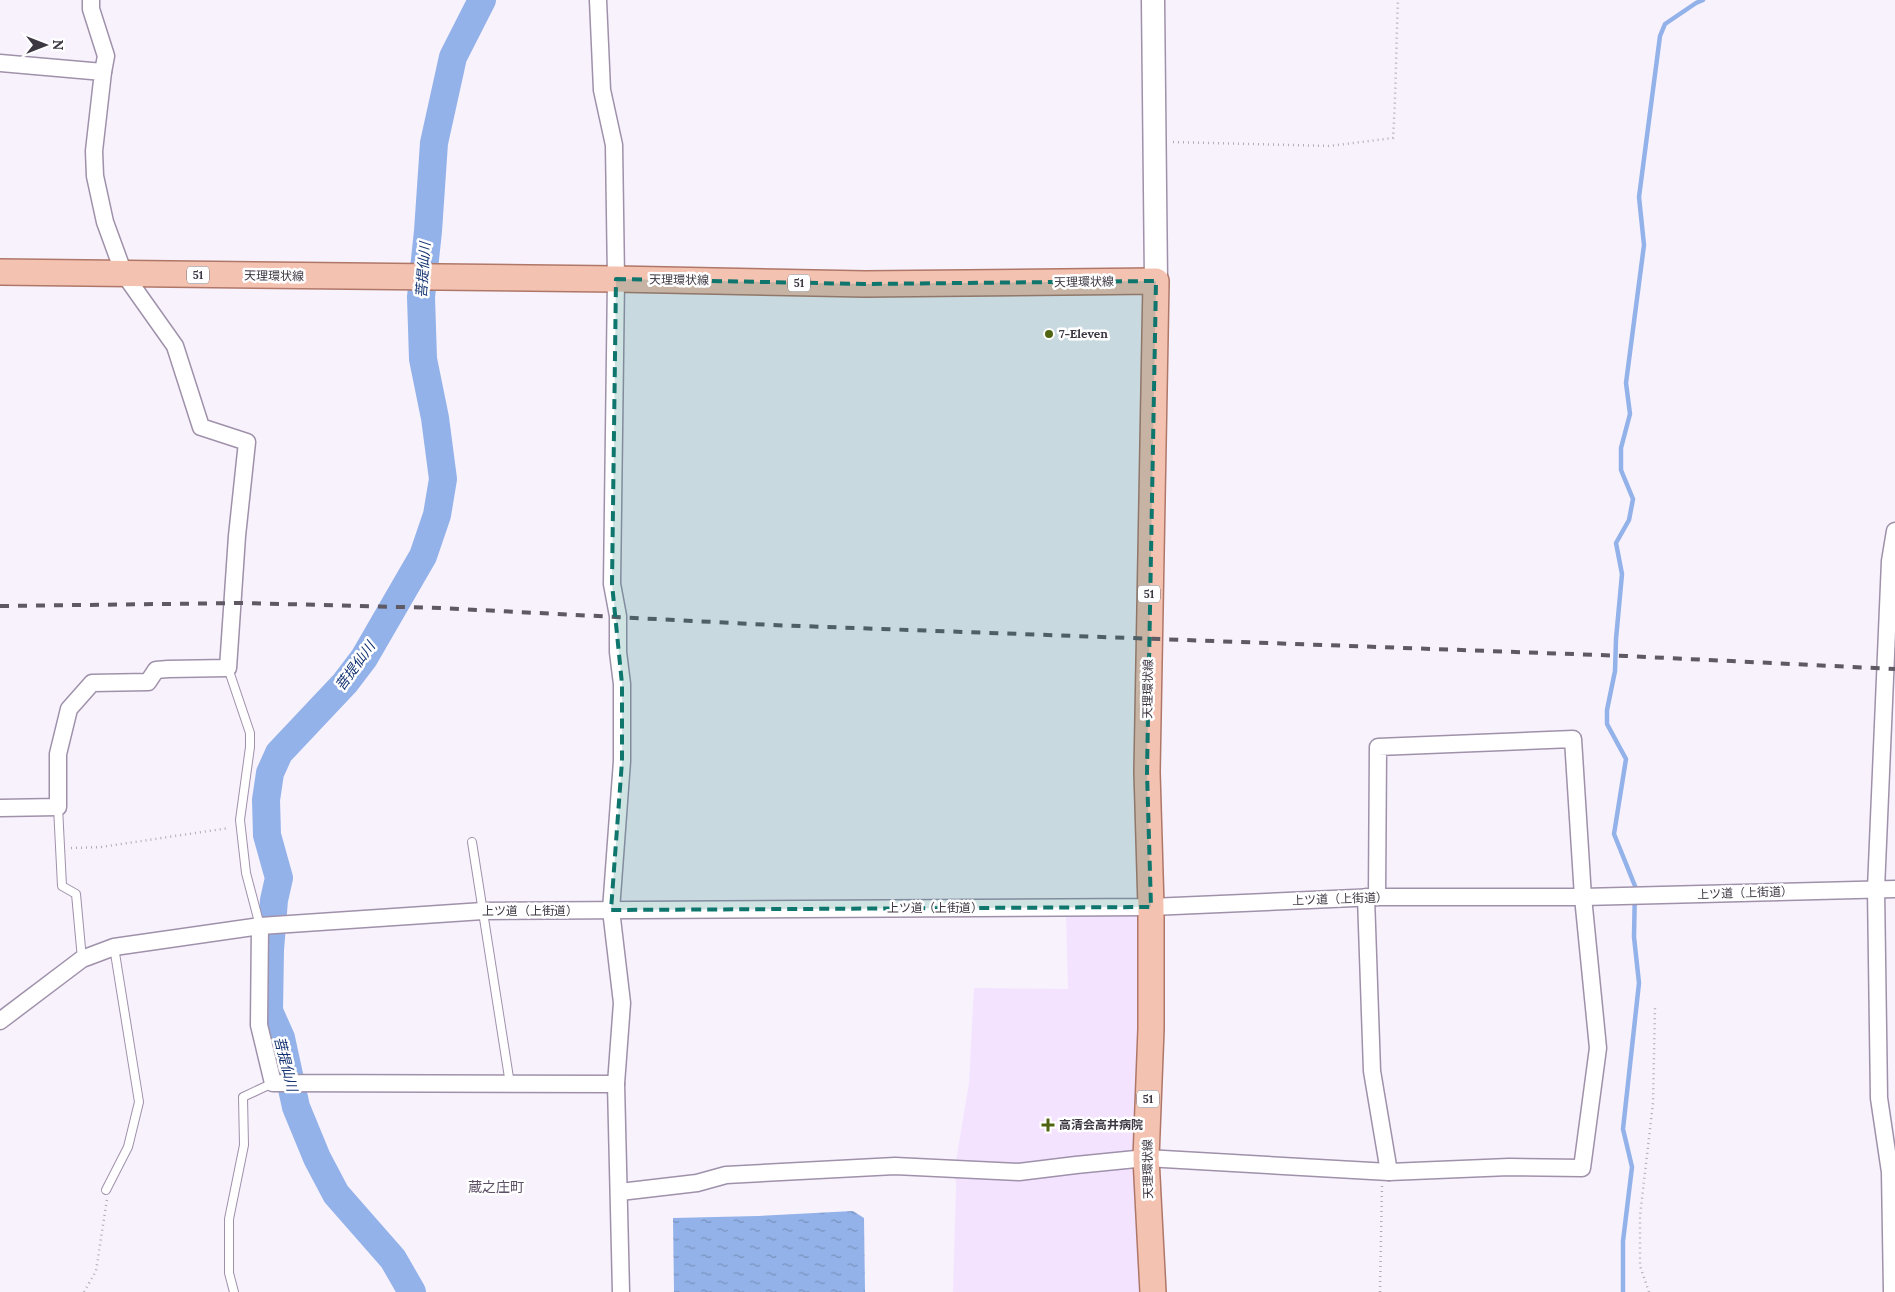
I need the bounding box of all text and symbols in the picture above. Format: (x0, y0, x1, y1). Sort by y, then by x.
north arrow (20, 20, 70, 70)
text: N (49, 40, 67, 51)
water label: 菩提仙川 (412, 239, 434, 299)
road number: 51 (187, 266, 209, 284)
street label: 天理環状線 (244, 267, 304, 284)
street label: 天理環状線 (649, 271, 709, 288)
street label: 天理環状線 (1054, 273, 1114, 290)
road number: 51 (788, 274, 810, 292)
place label: 7-Eleven (1059, 326, 1108, 341)
marker: 7-Eleven (1043, 328, 1055, 340)
road number: 51 (1138, 586, 1160, 602)
water label: 菩提仙川 (331, 636, 380, 694)
street label: 天理環状線 (1139, 659, 1156, 719)
street label: 上ツ道（上街道） (1697, 883, 1793, 902)
street label: 上ツ道（上街道） (1292, 889, 1388, 908)
street label: 上ツ道（上街道） (887, 900, 983, 915)
street label: 上ツ道（上街道） (482, 903, 578, 918)
water label: 菩提仙川 (270, 1035, 302, 1095)
road number: 51 (1137, 1090, 1159, 1108)
place label: 高清会高井病院 (1059, 1117, 1143, 1132)
marker: 高清会高井病院 (1041, 1118, 1055, 1132)
street label: 天理環状線 (1139, 1139, 1156, 1199)
district label: 蔵之庄町 (468, 1178, 524, 1196)

